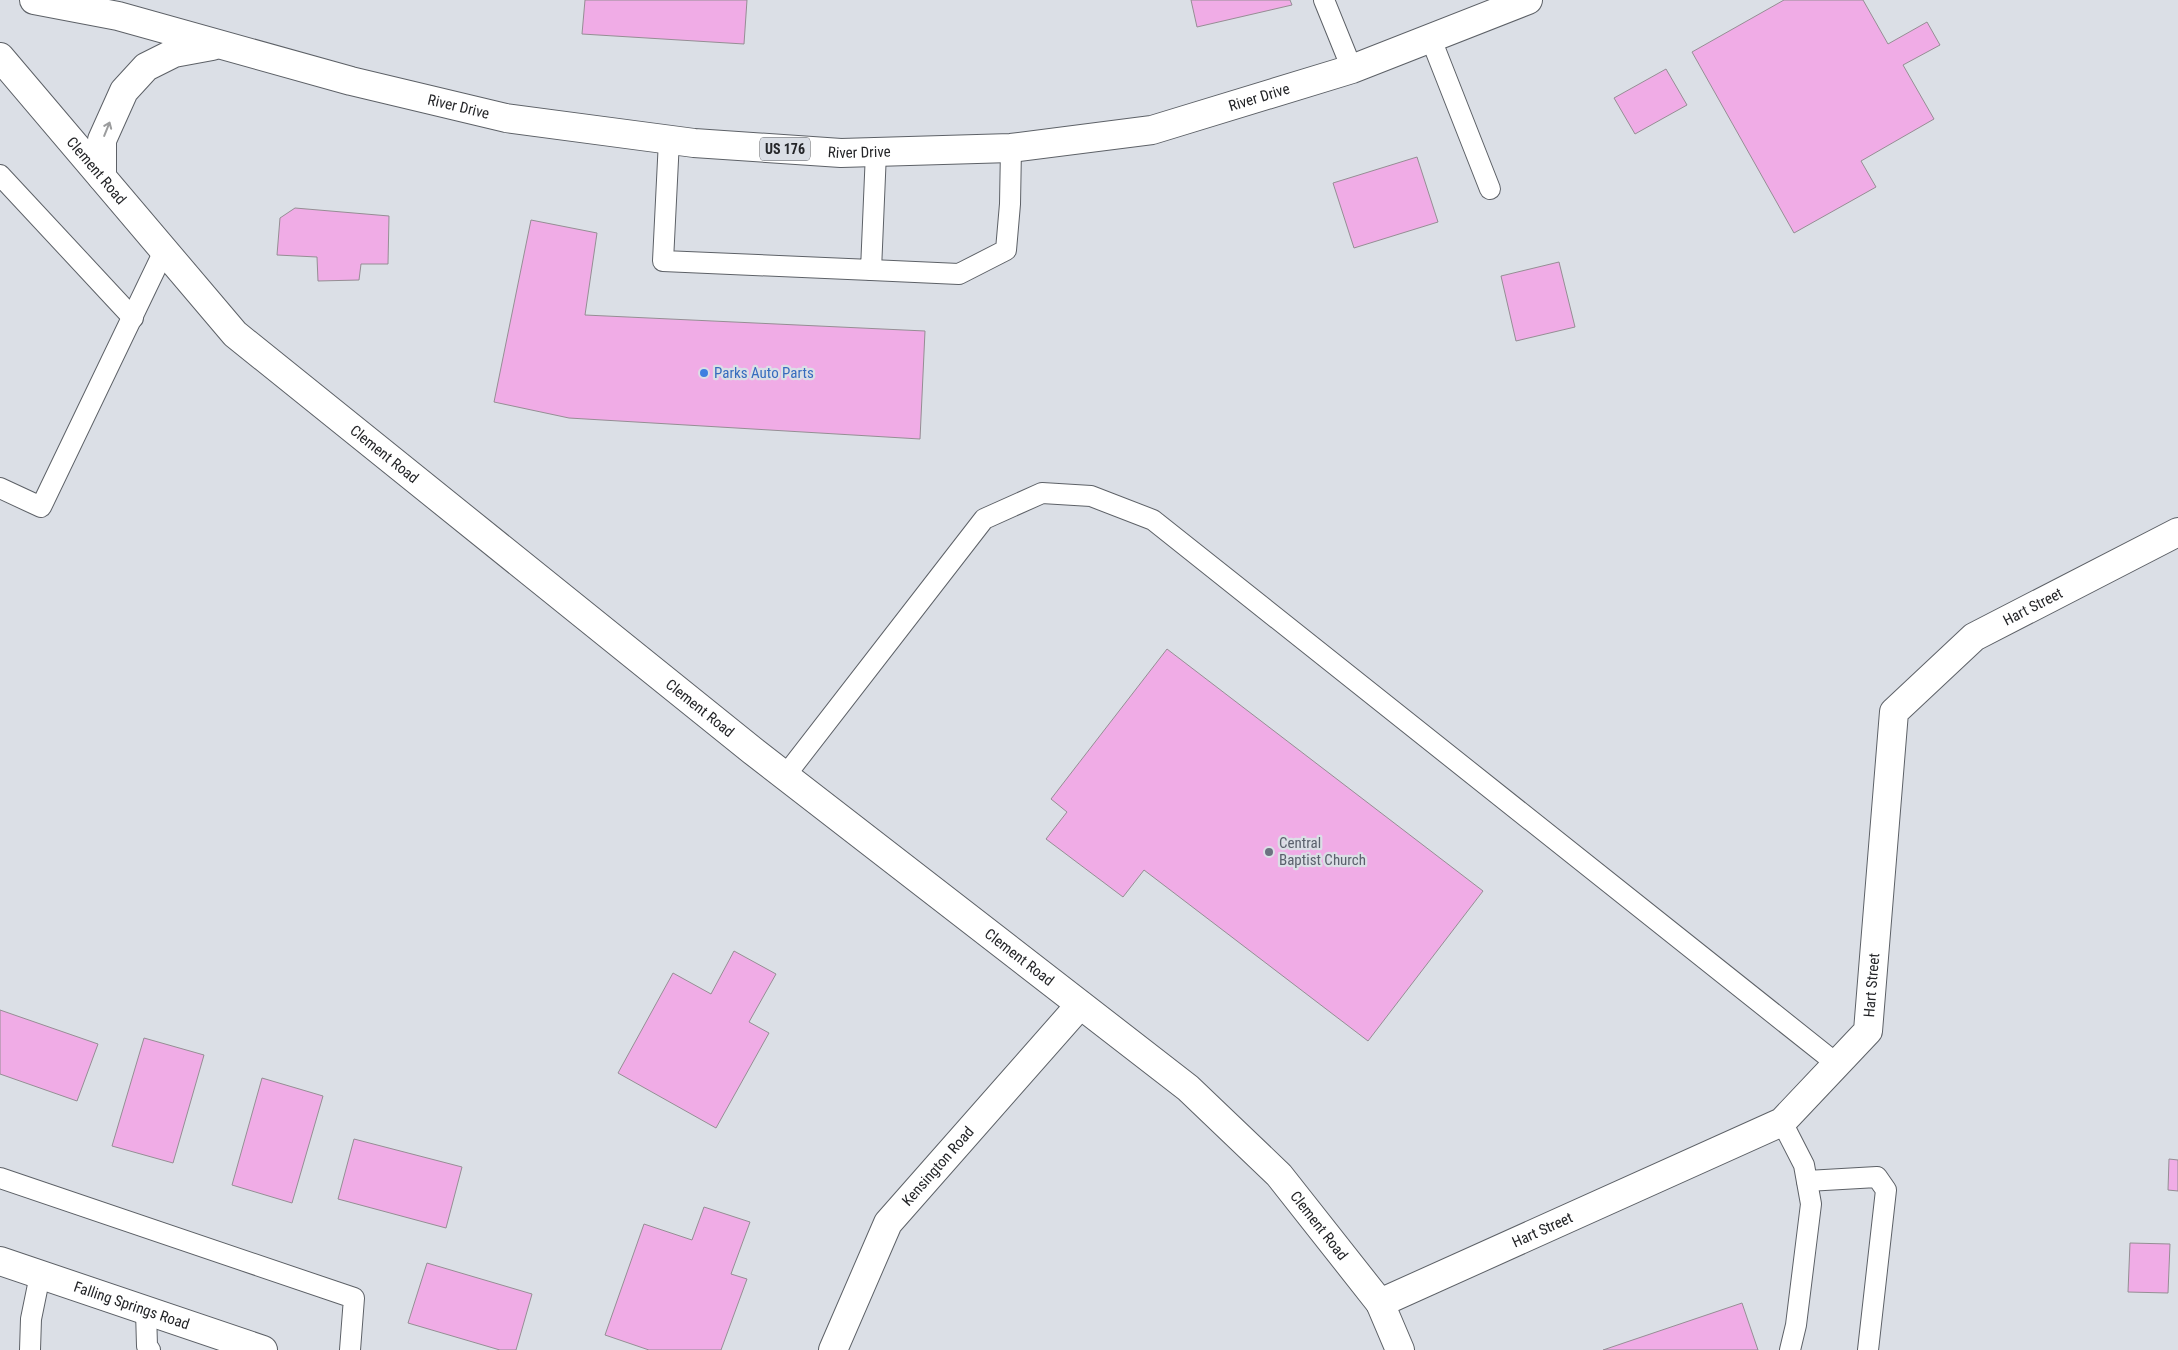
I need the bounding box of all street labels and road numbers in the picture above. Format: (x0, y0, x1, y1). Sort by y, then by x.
street label: River Drive (1227, 80, 1292, 115)
street label: River Drive (426, 91, 491, 123)
street label: Clement Road (63, 133, 130, 208)
road number: US 176 (760, 138, 810, 160)
street label: River Drive (827, 143, 891, 162)
street label: Clement Road (347, 421, 422, 487)
street label: Hart Street (2000, 584, 2066, 629)
street label: Clement Road (662, 675, 738, 741)
street label: Clement Road (981, 925, 1057, 990)
street label: Hart Street (1860, 952, 1883, 1018)
street label: Kensington Road (898, 1123, 978, 1210)
street label: Clement Road (1286, 1188, 1352, 1264)
street label: Hart Street (1509, 1208, 1575, 1251)
street label: Falling Springs Road (71, 1278, 192, 1333)

